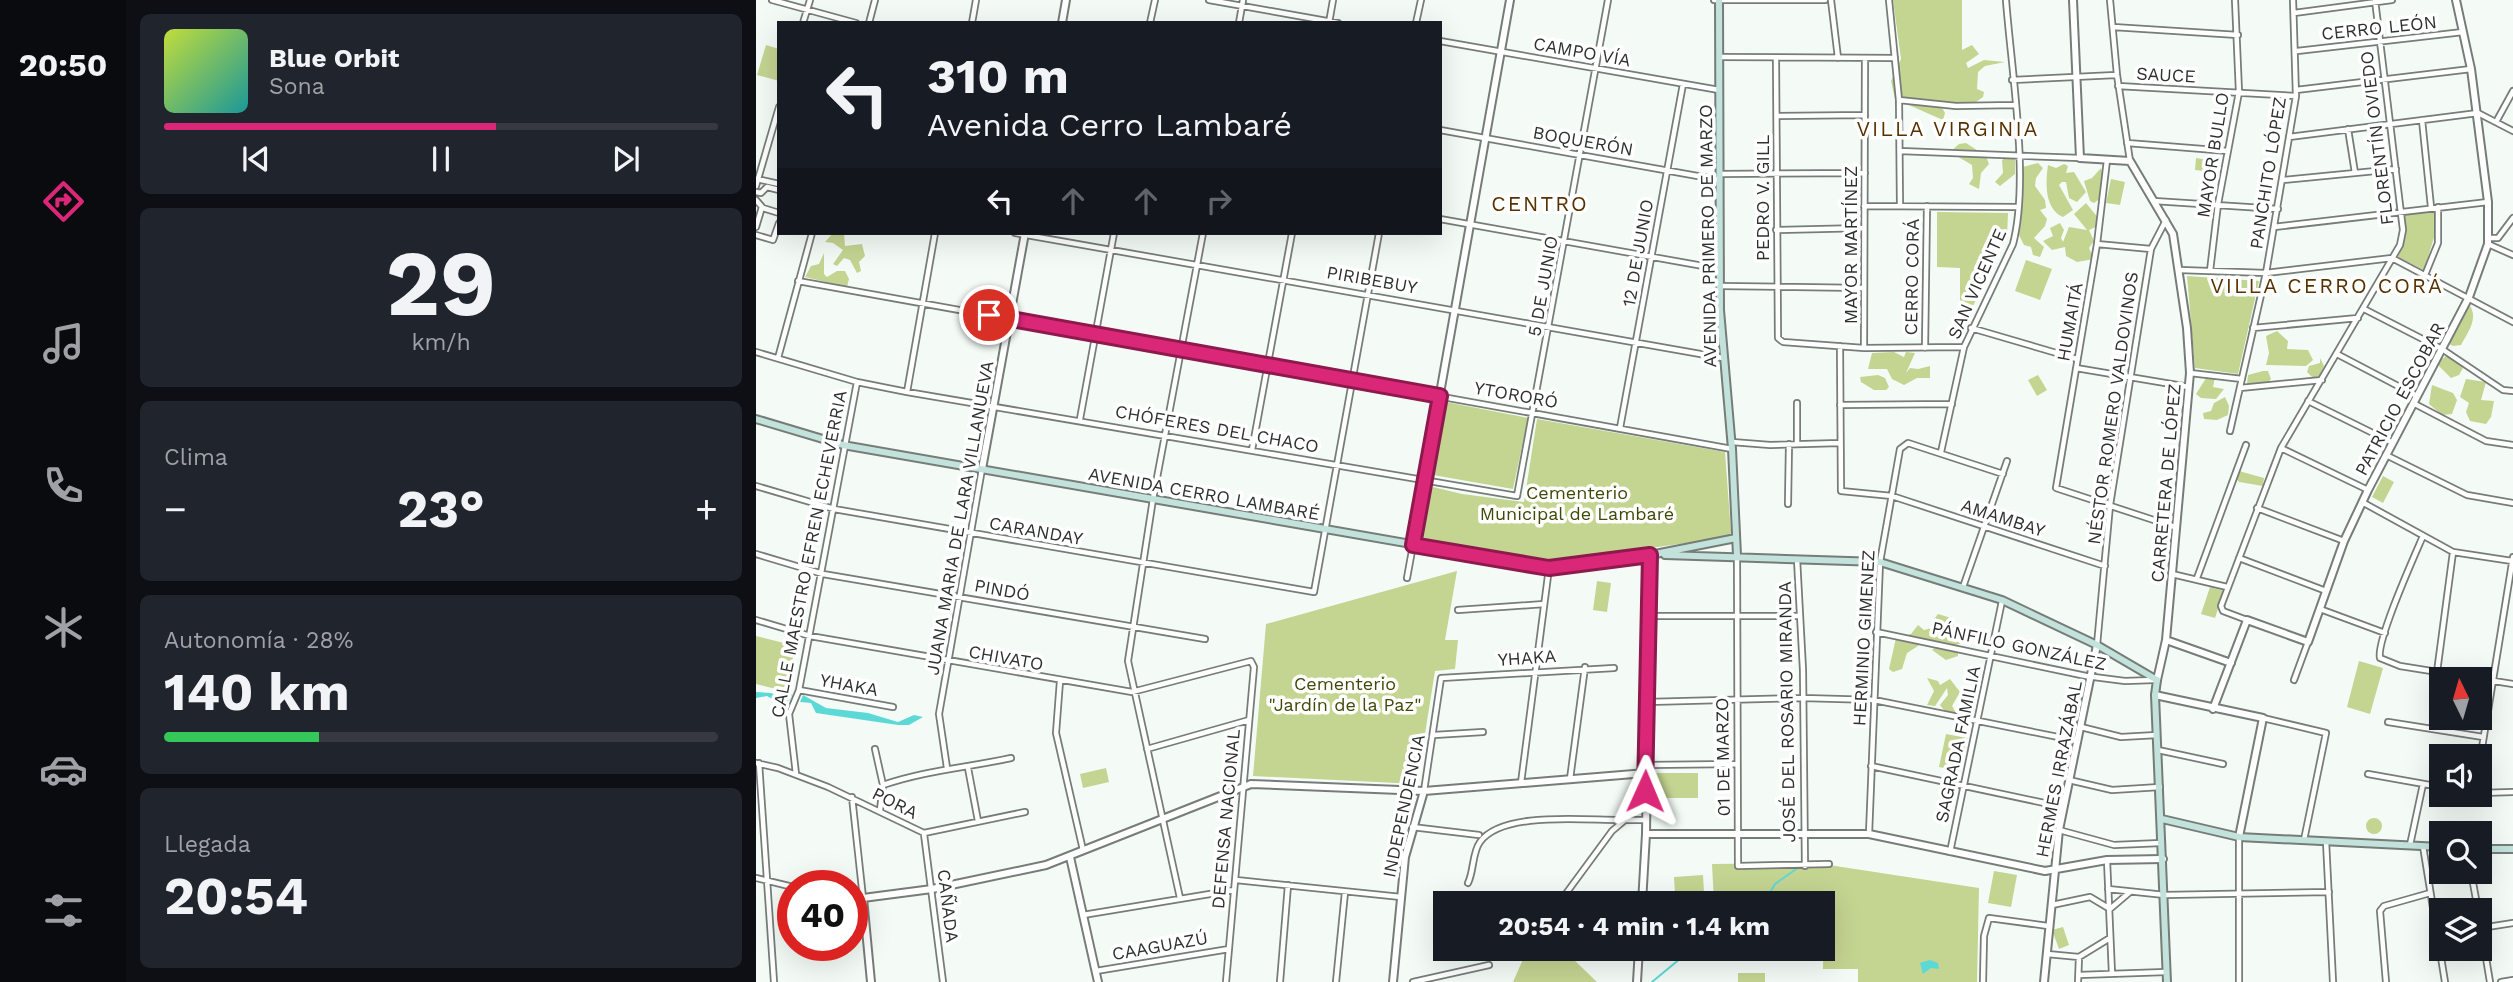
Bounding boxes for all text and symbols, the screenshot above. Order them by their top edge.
street label: CERRO LEÓN [2320,11,2438,44]
street label: CAMPO VÍA [1532,33,1632,70]
text: Blue Orbit [269,43,399,73]
text: 20:50 [19,46,107,84]
text: 310 m [927,47,1069,105]
icon: left [812,49,903,140]
street label: FLORENTÍN OVIEDO [2355,50,2398,226]
street label: SAUCE [2136,62,2196,87]
text: Sona [269,73,325,100]
street label: MAYOR BULLO [2192,91,2233,219]
street label: PANCHITO LÓPEZ [2245,95,2290,251]
street label: AVENIDA PRIMERO DE MARZO [1695,104,1720,368]
text: Avenida Cerro Lambaré [927,106,1292,144]
district label: VILLA VIRGINIA [1857,116,2039,141]
street label: BOQUERÓN [1531,121,1635,160]
street label: PEDRO V. GILL [1752,134,1773,261]
icon: previous [237,140,275,178]
icon: pause [422,140,460,178]
icon: next [607,140,645,178]
street label: MAYOR MARTÍNEZ [1840,166,1861,324]
icon: directions [39,177,88,226]
icon: left [981,182,1019,220]
icon: ahead [1054,182,1092,220]
icon: ahead [1127,182,1165,220]
icon: right [1200,182,1238,220]
district label: CENTRO [1491,191,1589,216]
street label: 12 DE JUNIO [1618,198,1657,308]
street label: CERRO CORÁ [1900,218,1923,336]
street label: SAN VICENTE [1943,225,2010,342]
text: 29 [386,230,496,337]
street label: 5 DE JUNIO [1523,234,1562,338]
street label: PIRIBEBUY [1325,261,1420,298]
street label: NÉSTOR ROMERO VALDOVINOS [2083,270,2142,546]
district label: VILLA CERRO CORÁ [2210,273,2444,298]
street label: HUMAITÁ [2052,281,2087,363]
pin [959,285,1019,345]
icon: arrive [970,296,1008,334]
icon: music [39,319,88,368]
street label: PATRICIO ESCOBAR [2350,319,2449,479]
text: km/h [411,329,471,356]
street label: JUANA MARIA DE LARA VILLANUEVA [921,359,998,677]
street label: YTORORÓ [1472,377,1560,412]
street label: CARRETERA DE LÓPEZ [2146,383,2185,583]
street label: CALLE MAESTRO EFREN ECHEVERRIA [766,388,851,719]
street label: CHÓFERES DEL CHACO [1114,400,1321,457]
text: Clima [164,444,228,471]
icon: phone [39,461,88,510]
street label: AVENIDA CERRO LAMBARÉ [1087,463,1321,524]
text: 23° [397,479,485,540]
park label: Cementerio Municipal de Lambaré [1480,482,1674,524]
text: − [164,487,187,531]
text: + [695,487,718,531]
street label: AMAMBAY [1958,494,2048,541]
street label: CARANDAY [988,512,1085,549]
street label: HERMINIO GIMENEZ [1848,549,1879,727]
street label: PINDÓ [973,574,1031,605]
street label: JOSÉ DEL ROSARIO MIRANDA [1774,581,1799,843]
icon: climate [39,603,88,652]
street label: PÁNFILO GONZÁLEZ [1930,617,2108,674]
text: Autonomía · 28% [164,627,353,654]
street label: CHIVATO [967,641,1045,674]
street label: YHAKA [1497,645,1557,670]
text: 140 km [164,662,350,723]
street label: SAGRADA FAMILIA [1931,663,1984,824]
north arrow [2429,667,2492,730]
map controls [2429,667,2492,961]
street label: YHAKA [818,669,880,700]
park label: Cementerio "Jardín de la Paz" [1269,673,1421,715]
street label: HERMES IRRAZÁBAL [2031,678,2086,859]
street label: 01 DE MARZO [1711,697,1734,817]
street label: DEFENSA NACIONAL [1207,728,1244,910]
street label: INDEPENDENCIA [1378,732,1429,879]
button: sound [2429,744,2492,807]
icon: car [39,745,88,794]
position arrow [1608,754,1682,828]
street label: PORA [869,782,922,823]
button: search [2429,821,2492,884]
text: Llegada [164,831,251,858]
text: 20:54 [164,866,308,927]
street label: CAÑADA [934,868,963,944]
speed limit sign: 40 [777,870,868,961]
icon: filters [39,886,88,935]
button: layers [2429,898,2492,961]
text: 20:54 · 4 min · 1.4 km [1498,911,1770,941]
street label: CAAGUAZÚ [1110,927,1210,964]

